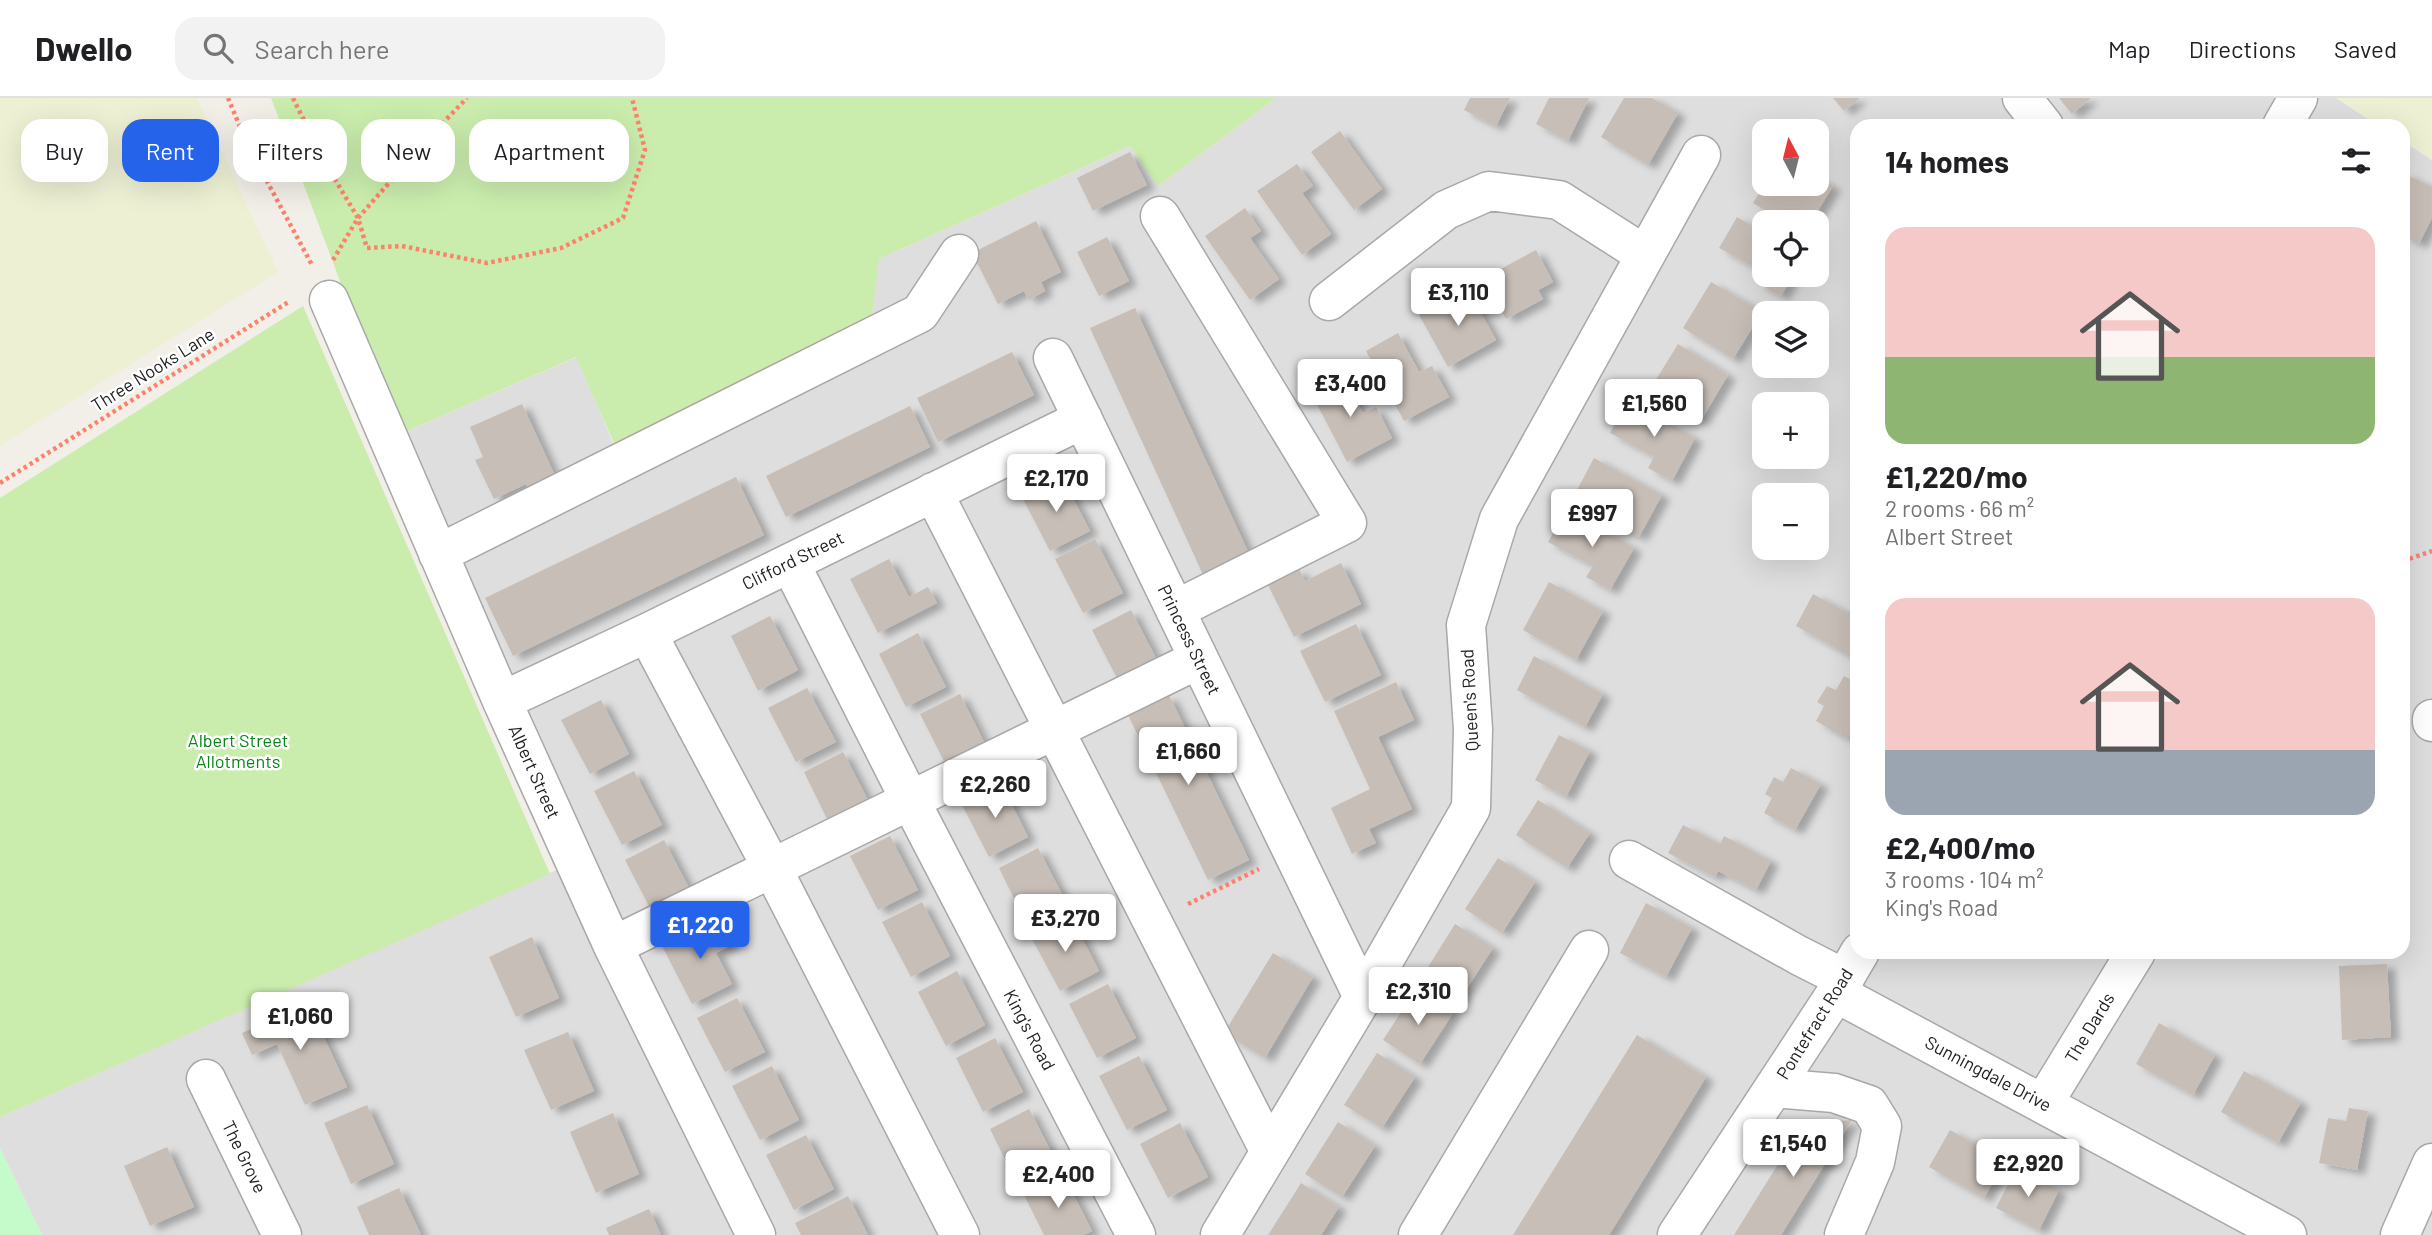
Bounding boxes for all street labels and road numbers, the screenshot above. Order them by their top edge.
street label: Three Nooks Lane [87,323,218,416]
street label: Clifford Street [738,526,847,594]
street label: Princess Street [1154,581,1226,698]
street label: Queen's Road [1455,648,1483,752]
street label: Albert Street [504,721,565,822]
street label: Pontefract Road [1771,964,1857,1083]
street label: King's Road [999,985,1060,1074]
street label: The Dards [2060,988,2119,1067]
street label: Sunningdale Drive [1922,1031,2055,1116]
street label: The Grove [218,1117,272,1196]

